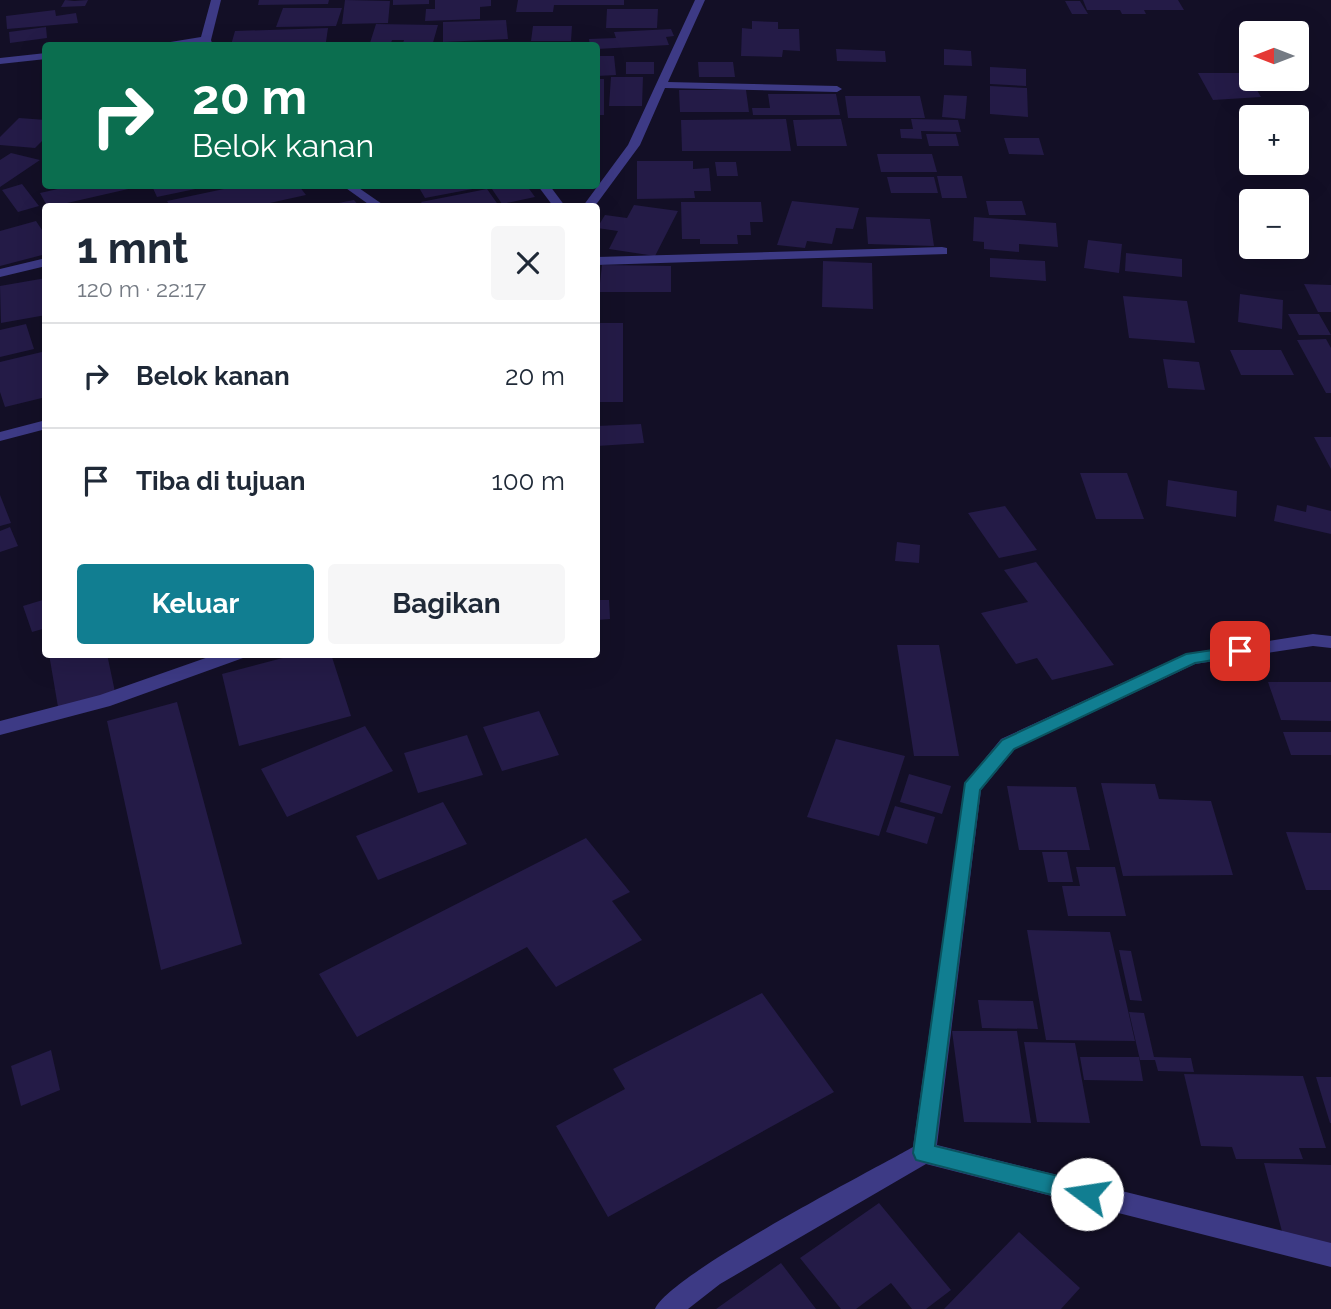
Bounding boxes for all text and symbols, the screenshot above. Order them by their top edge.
north arrow [1239,21,1309,91]
map controls [1239,21,1309,259]
text: 20 m [192,68,307,125]
icon: right [77,70,168,161]
button: + [1239,105,1309,175]
text: Belok kanan [192,127,374,164]
button: − [1239,189,1309,259]
text: 1 mnt [77,224,188,273]
button: close [491,226,565,300]
text: 120 m · 22:17 [77,275,206,302]
icon: right [77,357,115,395]
text: Belok kanan [136,361,290,391]
text: 20 m [505,361,565,391]
icon: arrive [77,462,115,500]
text: Tiba di tujuan [136,466,306,496]
text: 100 m [492,466,565,496]
button: Keluar [77,564,314,644]
button: Bagikan [328,564,565,644]
pin [1210,621,1270,681]
icon: arrive [1221,632,1259,670]
position arrow [1050,1157,1124,1231]

